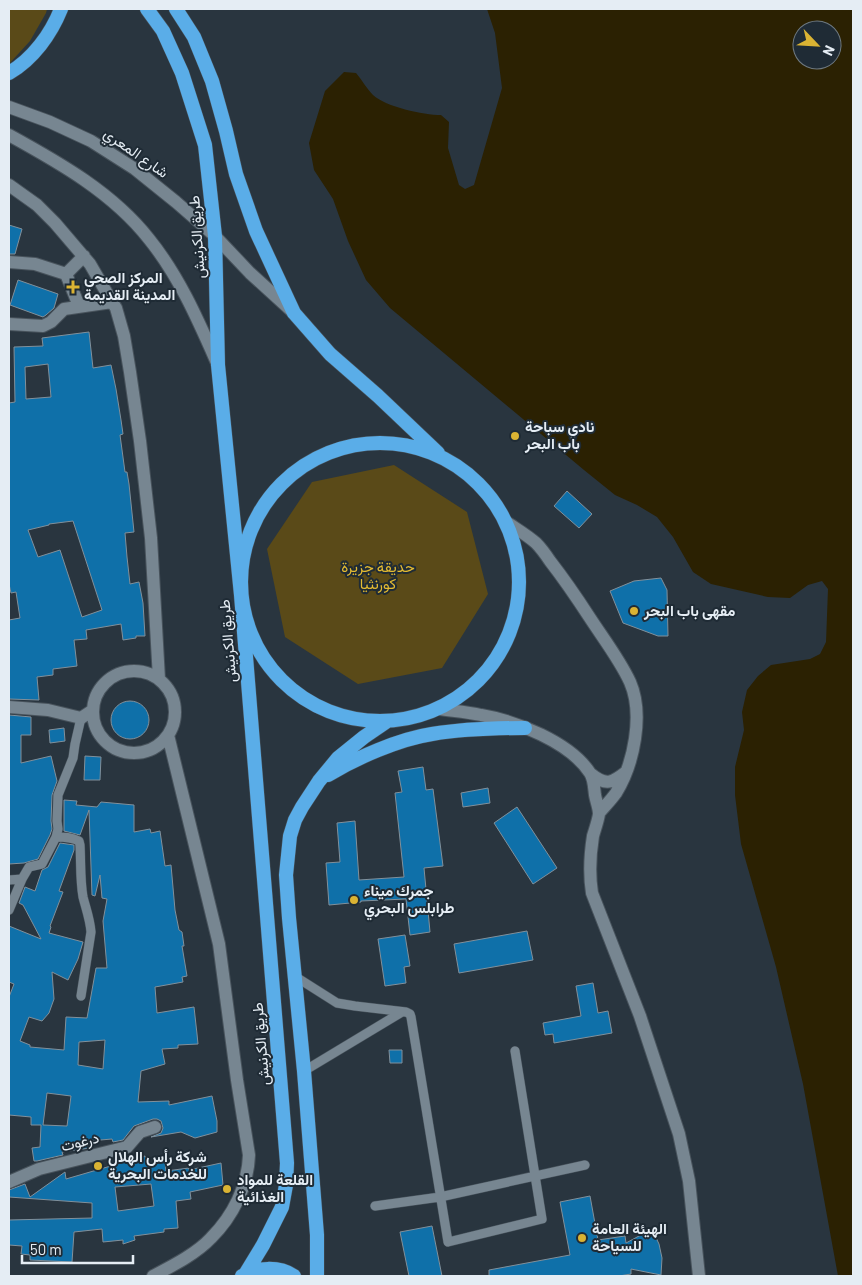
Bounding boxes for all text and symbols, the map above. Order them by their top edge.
north arrow [792,20,842,70]
text: N [820,43,839,59]
street label: شارع المعري [98,123,172,185]
street label: طريق الكرنيش [184,195,210,279]
place label: المركز الصحي المدينة القديمة [84,268,175,304]
marker: المركز الصحي المدينة القديمة [66,280,80,294]
place label: نادي سباحة باب البحر [524,417,594,453]
marker: نادي سباحة باب البحر [509,430,521,442]
park label: حديقة جزيرة كورنثيا [341,557,415,593]
street label: طريق الكرنيش [214,598,242,683]
place label: مقهى باب البحر [643,601,735,620]
marker: مقهى باب البحر [628,605,640,617]
place label: جمرك ميناء طرابلس البحري [364,881,454,921]
marker: جمرك ميناء طرابلس البحري [348,894,360,906]
street label: طريق الكرنيش [247,1001,275,1086]
street label: درغوت [59,1128,101,1155]
place label: شركة رأس الهلال للخدمات البحرية [108,1147,207,1183]
marker: شركة رأس الهلال للخدمات البحرية [92,1160,104,1172]
place label: القلعة للمواد الغذائية [237,1170,313,1206]
marker: القلعة للمواد الغذائية [221,1183,233,1195]
place label: الهيئة العامة للسياحة [592,1219,667,1255]
scale bar [22,1232,134,1264]
marker: الهيئة العامة للسياحة [576,1232,588,1244]
text: 50 m [30,1240,62,1258]

